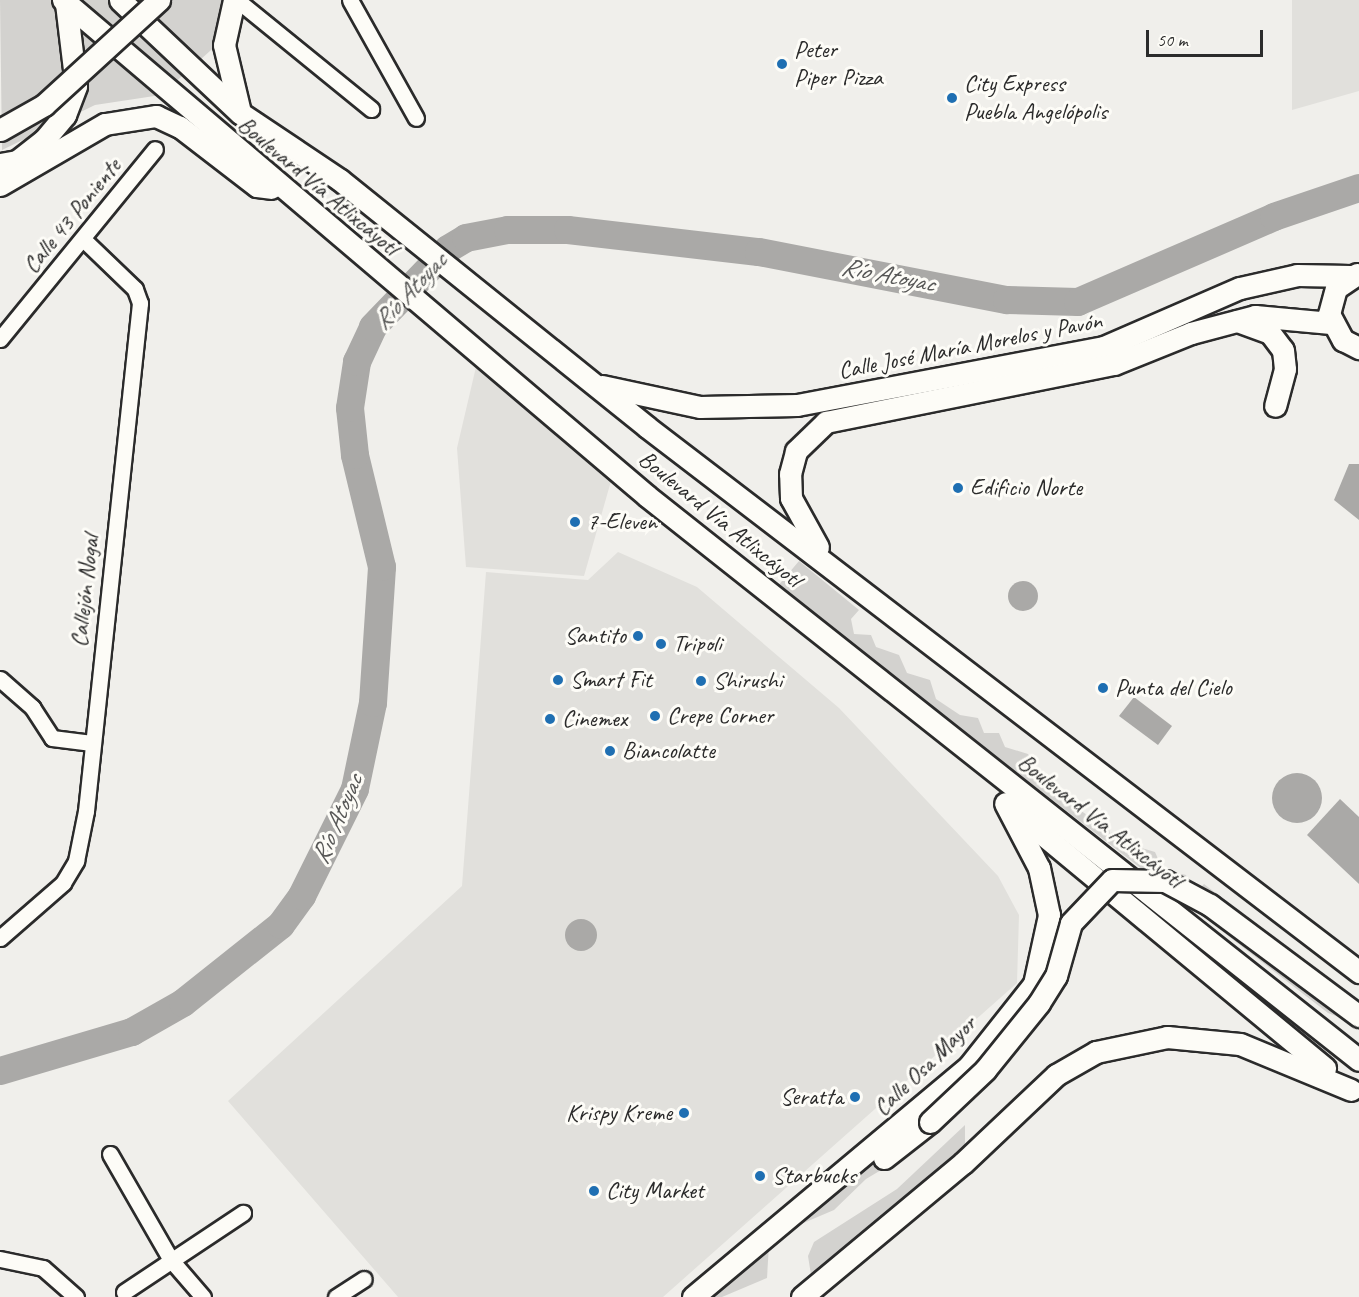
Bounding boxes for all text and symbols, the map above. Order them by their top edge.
scale bar [1149,18,1266,56]
text: 50 m [1157,29,1188,51]
place label: Peter Piper Pizza [794,36,882,92]
marker: Peter Piper Pizza [775,57,789,71]
place label: City Express Puebla Angelópolis [964,70,1107,126]
marker: City Express Puebla Angelópolis [945,91,959,105]
street label: Boulevard Vía Atlixcáyotl [232,110,404,262]
street label: Calle 43 Poniente [17,153,127,279]
water label: Río Atoyac [366,246,454,336]
water label: Río Atoyac [839,251,937,299]
street label: Calle José María Morelos y Pavón [836,306,1104,386]
street label: Boulevard Vía Atlixcáyotl [633,445,807,593]
place label: Edificio Norte [970,474,1082,502]
marker: Edificio Norte [951,481,965,495]
place label: 7-Eleven [587,508,657,536]
marker: 7-Eleven [568,515,582,529]
street label: Callejón Nogal [65,533,105,649]
place label: Santito [564,622,626,650]
marker: Santito [631,629,645,643]
place label: Tripoli [673,630,721,658]
marker: Tripoli [654,637,668,651]
place label: Smart Fit [570,666,652,694]
place label: Shirushi [713,667,782,695]
marker: Smart Fit [551,673,565,687]
marker: Shirushi [694,674,708,688]
place label: Punta del Cielo [1115,674,1232,702]
marker: Punta del Cielo [1096,681,1110,695]
place label: Crepe Corner [667,702,773,730]
place label: Cinemex [562,705,627,733]
marker: Crepe Corner [648,709,662,723]
marker: Cinemex [543,712,557,726]
place label: Biancolatte [622,737,715,765]
marker: Biancolatte [603,744,617,758]
street label: Boulevard Vía Atlixcáyotl [1012,748,1188,894]
water label: Río Atoyac [304,770,370,868]
street label: Calle Osa Mayor [867,1010,983,1122]
place label: Seratta [780,1083,843,1111]
marker: Seratta [848,1090,862,1104]
place label: Krispy Kreme [565,1099,672,1127]
marker: Krispy Kreme [677,1106,691,1120]
place label: Starbucks [772,1162,856,1190]
marker: Starbucks [753,1169,767,1183]
place label: City Market [606,1177,705,1205]
marker: City Market [587,1184,601,1198]

